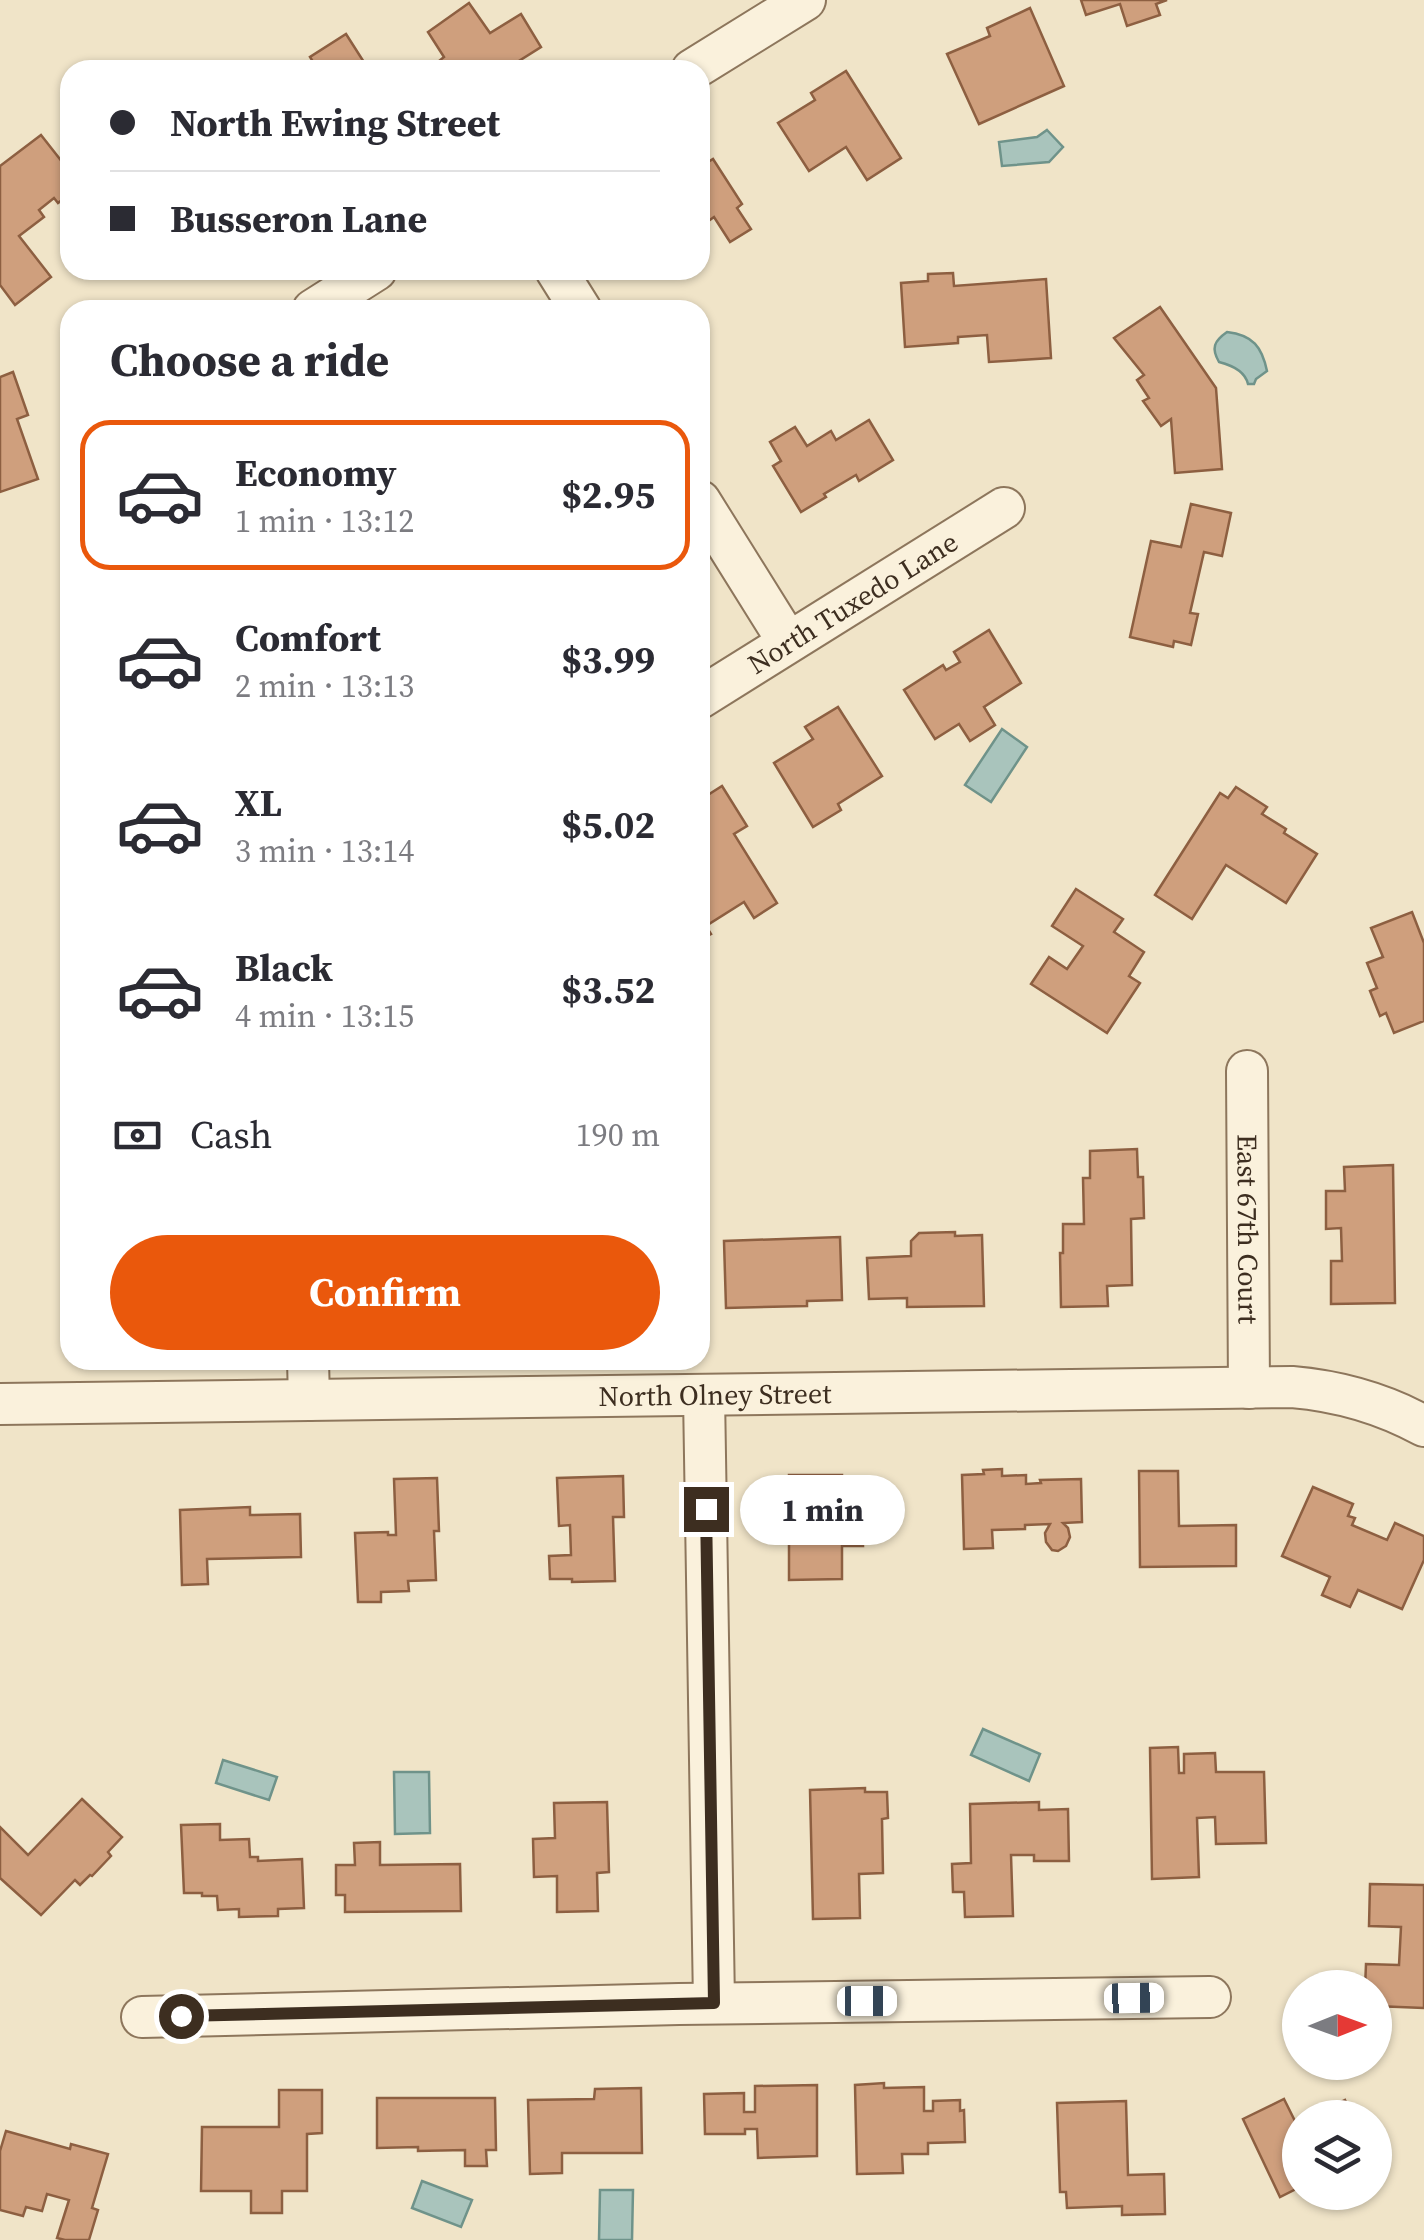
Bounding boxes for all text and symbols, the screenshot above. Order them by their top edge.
text: North Ewing Street [170,97,500,149]
text: Busseron Lane [170,193,427,245]
text: Choose a ride [110,329,389,391]
text: Economy [235,447,397,499]
icon: car [115,450,205,540]
text: $2.95 [561,469,655,521]
text: 1 min · 13:12 [235,499,414,543]
street label: North Tuxedo Lane [740,523,965,683]
text: Comfort [235,612,381,664]
icon: car [115,615,205,705]
text: $3.99 [561,634,655,686]
text: 2 min · 13:13 [235,664,414,708]
text: XL [235,777,282,829]
icon: car [115,780,205,870]
text: $5.02 [561,799,655,851]
text: 3 min · 13:14 [235,829,414,873]
text: Black [235,942,333,994]
icon: car [115,945,205,1035]
text: $3.52 [561,964,655,1016]
text: 4 min · 13:15 [235,994,414,1038]
icon: cash [110,1108,165,1163]
text: Cash [190,1109,272,1161]
text: 190 m [576,1113,660,1157]
street label: East 67th Court [1228,1134,1268,1325]
button: Confirm [110,1235,660,1350]
street label: North Olney Street [598,1374,833,1415]
callout: 1 min [741,1474,906,1544]
route end [684,1487,729,1532]
text: 1 min [781,1488,864,1532]
north arrow [1282,1970,1392,2080]
map controls [1282,1970,1392,2210]
car [1104,1982,1164,2014]
car [837,1986,897,2016]
route start [159,1994,204,2039]
button: layers [1282,2100,1392,2210]

